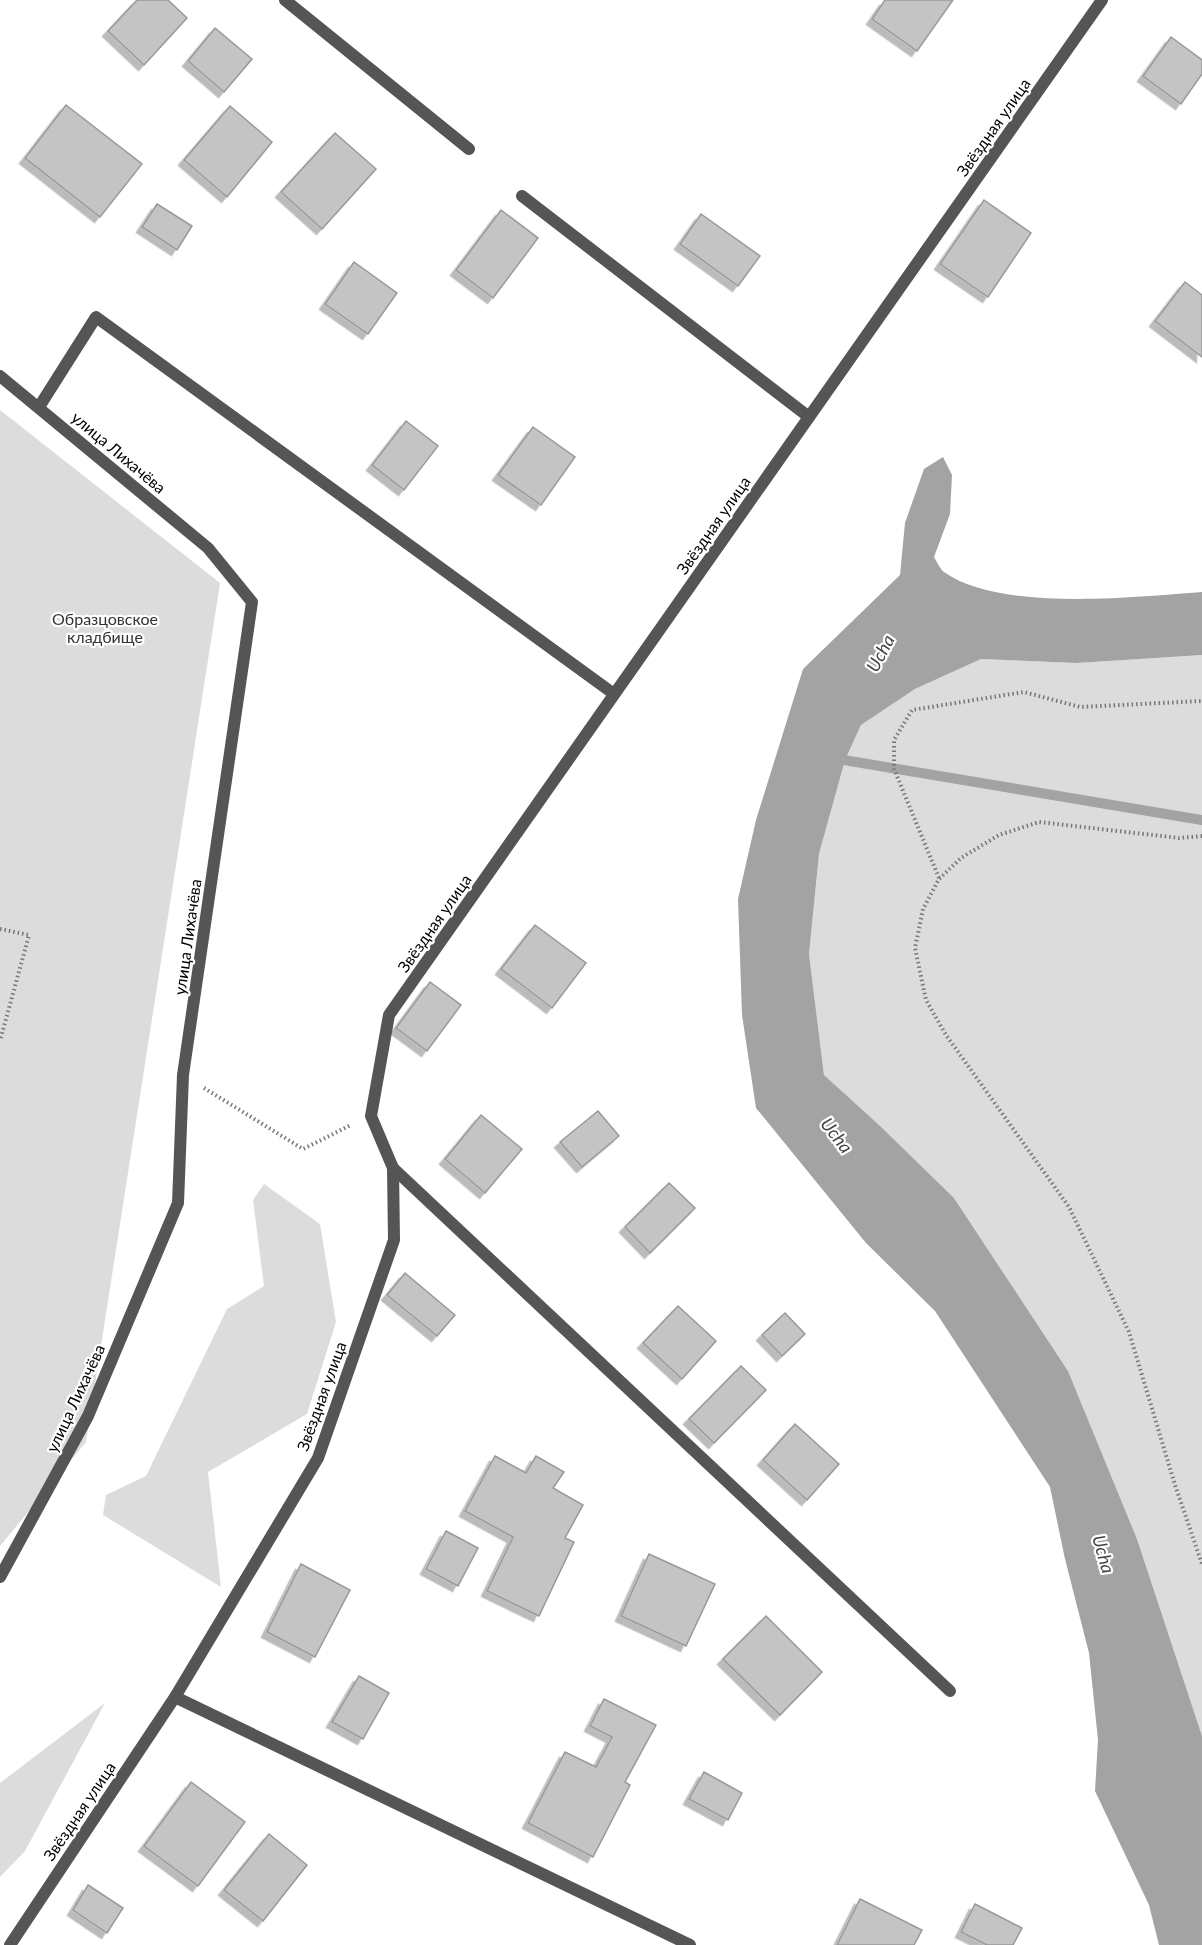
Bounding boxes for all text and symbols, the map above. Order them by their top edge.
street label: Звёздная улица [952,74,1034,180]
street label: улица Лихачёва [68,407,170,497]
street label: Звёздная улица [672,472,754,578]
park label: Образцовское кладбище [52,609,158,646]
water label: Ucha [861,631,899,675]
street label: Звёздная улица [393,870,475,976]
street label: улица Лихачёва [169,878,205,996]
water label: Ucha [816,1113,858,1157]
street label: Звёздная улица [292,1339,350,1453]
street label: улица Лихачёва [42,1341,108,1455]
water label: Ucha [1088,1532,1120,1576]
street label: Звёздная улица [39,1758,119,1864]

